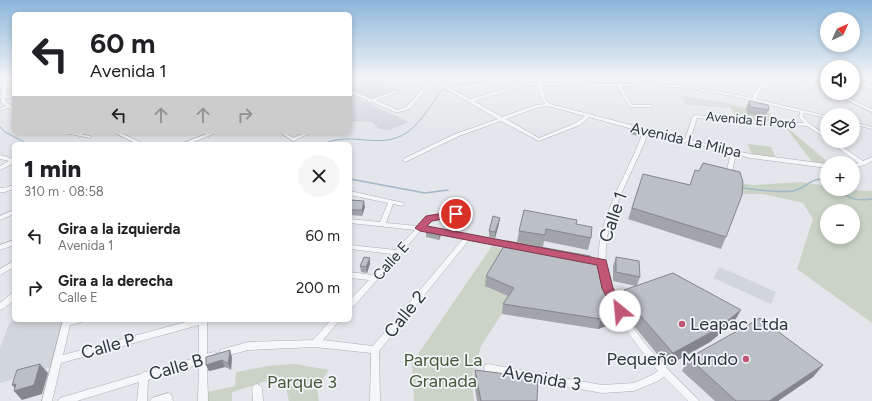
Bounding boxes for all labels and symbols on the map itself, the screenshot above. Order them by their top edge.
north arrow [820,12,860,52]
street label: Avenida El Poró [705,109,797,131]
street label: Avenida La Milpa [629,119,743,161]
street label: Calle 1 [594,189,632,245]
pin [439,197,473,231]
street label: Calle E [369,238,413,284]
street label: Calle 2 [379,286,431,342]
position arrow [599,290,641,332]
place label: Leapac Ltda [690,313,788,335]
marker: Leapac Ltda [677,319,687,329]
street label: Calle P [79,328,137,364]
place label: Pequeño Mundo [606,348,738,370]
street label: Calle B [146,349,206,385]
park label: Parque La Granada [404,349,482,392]
marker: Pequeño Mundo [741,354,751,364]
street label: Avenida 3 [501,360,583,396]
park label: Parque 3 [267,371,337,393]

